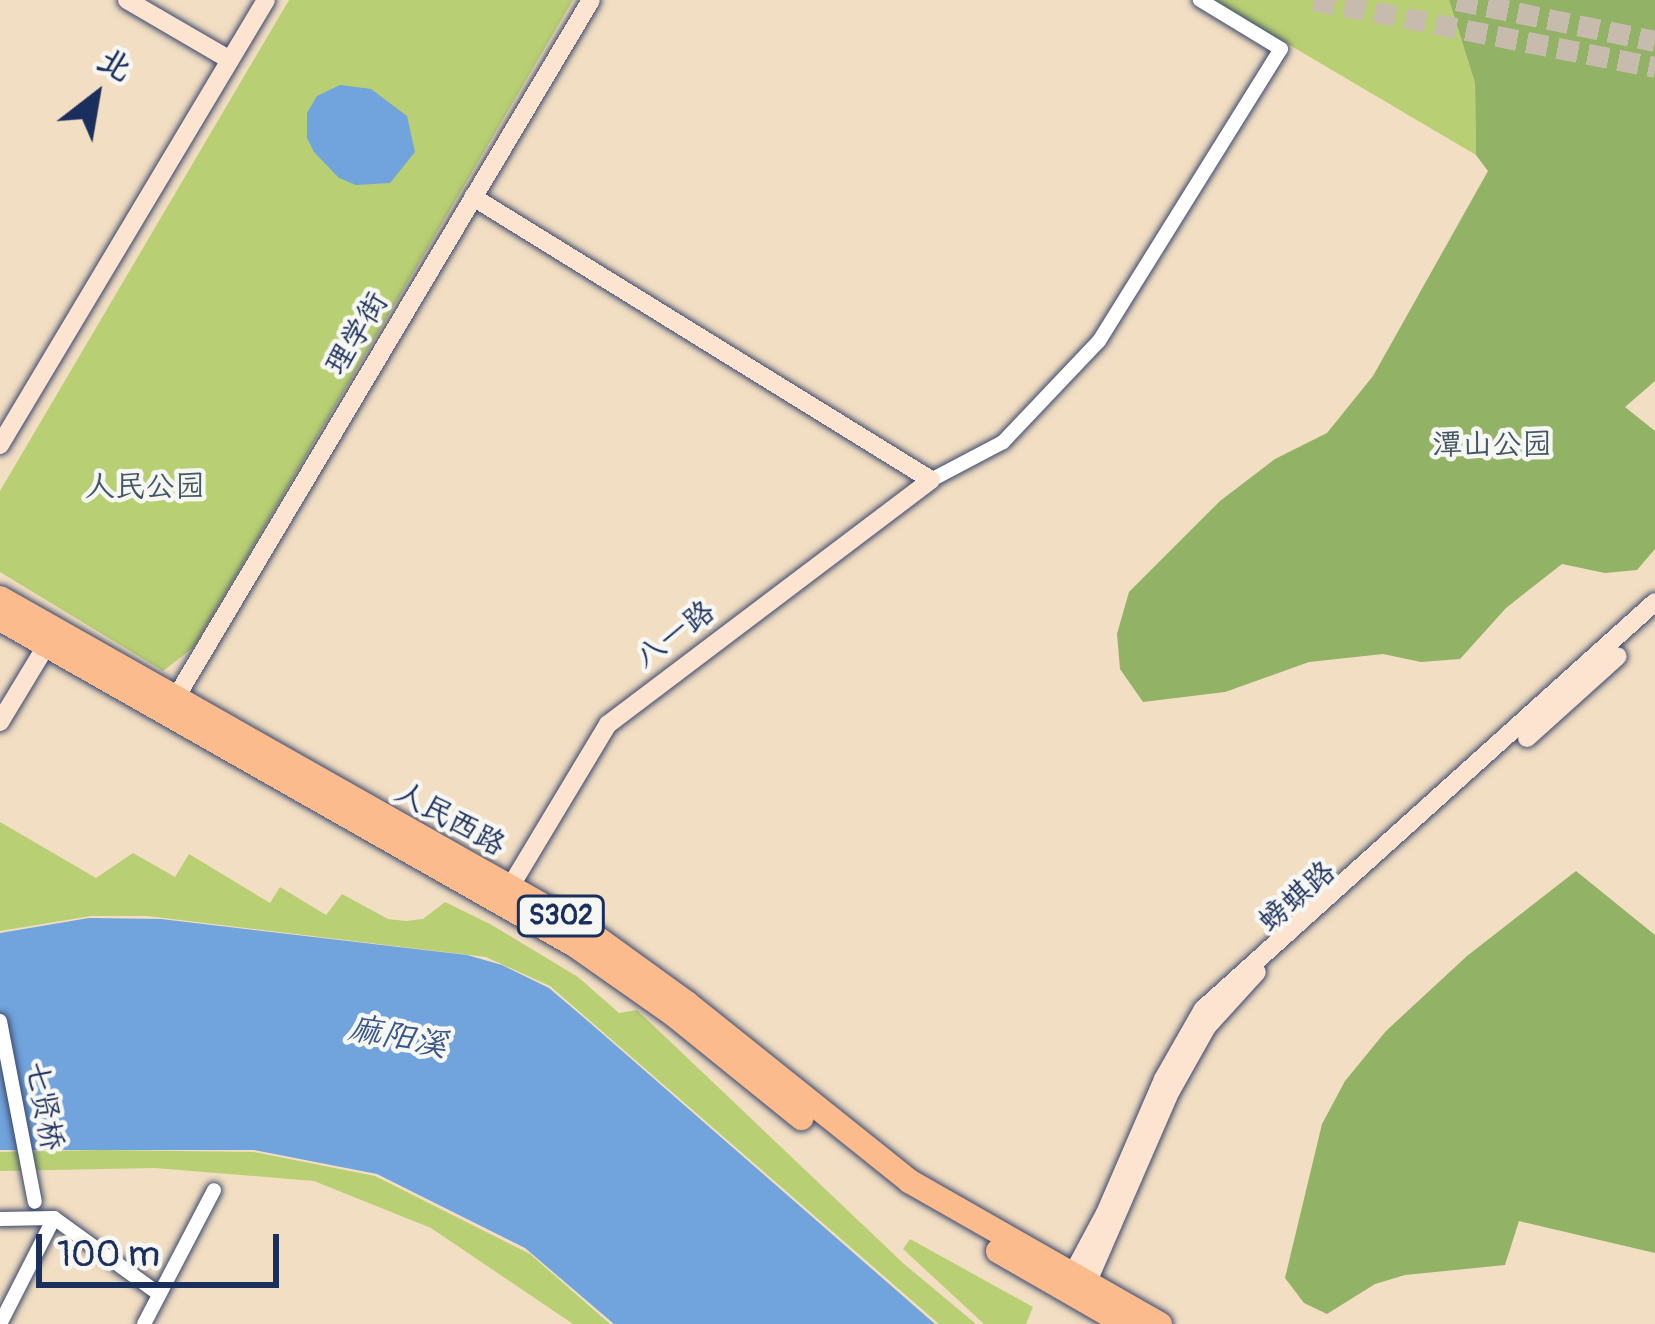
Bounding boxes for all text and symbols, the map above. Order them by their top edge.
north arrow [36,36,156,156]
text: 北 [90,39,140,91]
street label: 理学街 [318,286,396,382]
park label: 潭山公园 [1432,427,1552,463]
park label: 人民公园 [85,469,205,505]
street label: 八一路 [628,594,722,676]
street label: 人民西路 [389,774,511,864]
street label: 螃蜞路 [1251,854,1343,940]
road number: S302 [516,895,606,937]
water label: 麻阳溪 [346,1008,450,1066]
street label: 七贤桥 [18,1058,70,1154]
scale bar [42,1210,285,1284]
text: 100 m [57,1232,160,1277]

